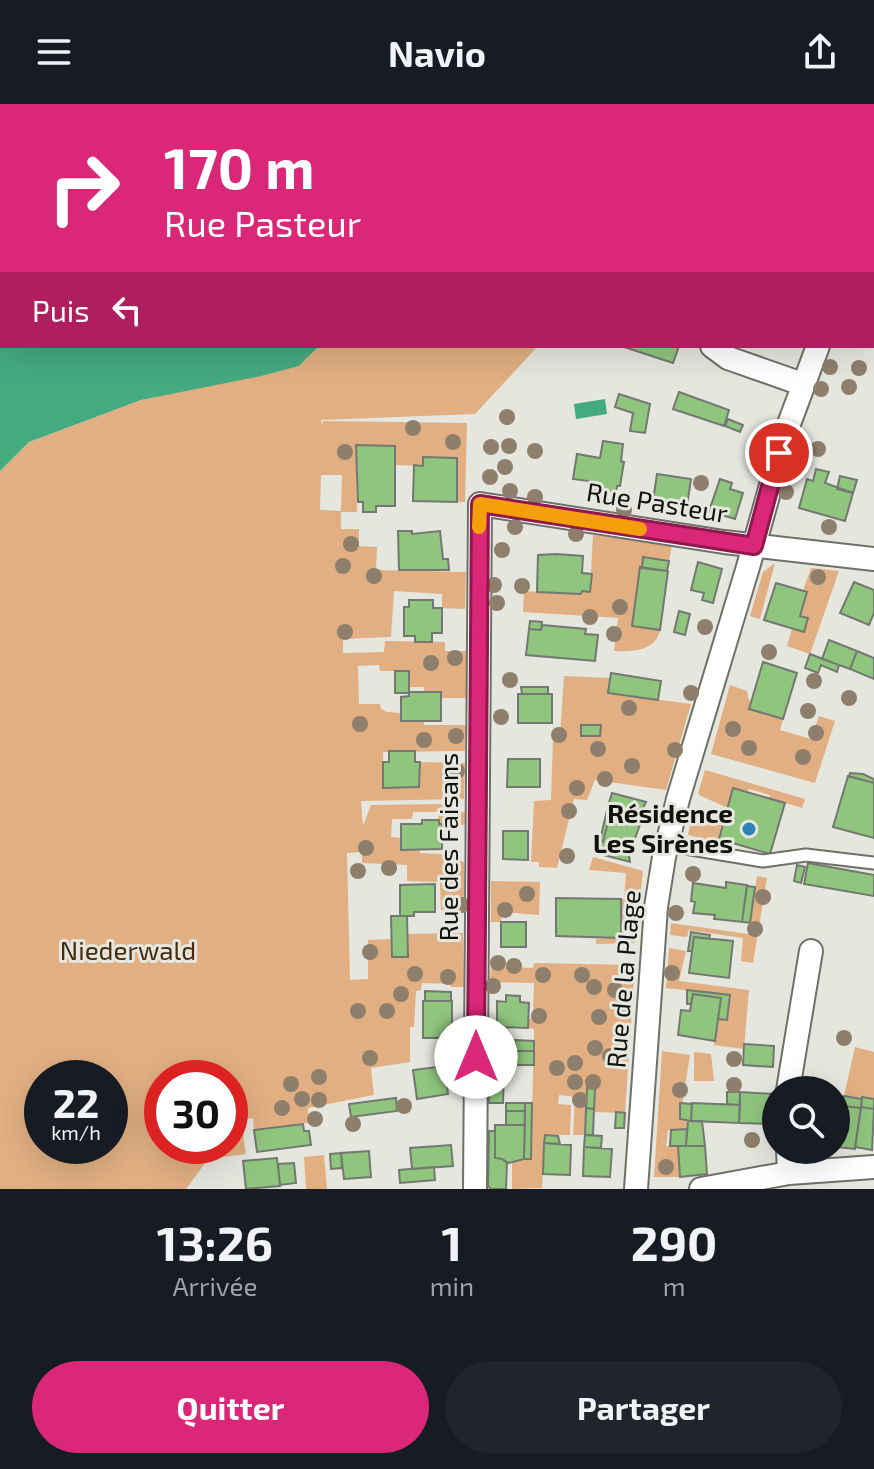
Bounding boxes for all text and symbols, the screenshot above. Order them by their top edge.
icon: menu [32,30,76,74]
icon: share [798,30,842,74]
text: Navio [388,31,486,74]
text: 170 m [164,133,315,200]
icon: right [32,136,136,240]
text: Rue Pasteur [164,201,361,244]
icon: left [105,288,149,332]
text: Puis [32,292,89,328]
pin [745,419,813,487]
icon: arrive [757,431,801,475]
street label: Rue Pasteur [584,475,730,528]
street label: Rue des Faisans [432,753,463,941]
place label: Résidence Les Sirènes [593,797,733,858]
marker: Résidence Les Sirènes [740,820,758,838]
street label: Rue de la Plage [599,888,646,1069]
park label: Niederwald [60,934,196,965]
position arrow [434,1015,518,1099]
speed limit sign: 30 [144,1060,248,1164]
map controls [762,1076,850,1164]
button: search [762,1076,850,1164]
text: 22 [53,1078,99,1126]
text: km/h [51,1120,101,1144]
text: 13:26 [157,1213,273,1271]
text: 1 [442,1213,462,1271]
text: 290 [631,1213,717,1271]
text: Arrivée [172,1270,257,1301]
text: min [430,1270,474,1301]
text: m [663,1270,685,1301]
button: Quitter [32,1361,429,1453]
button: Partager [445,1361,842,1453]

